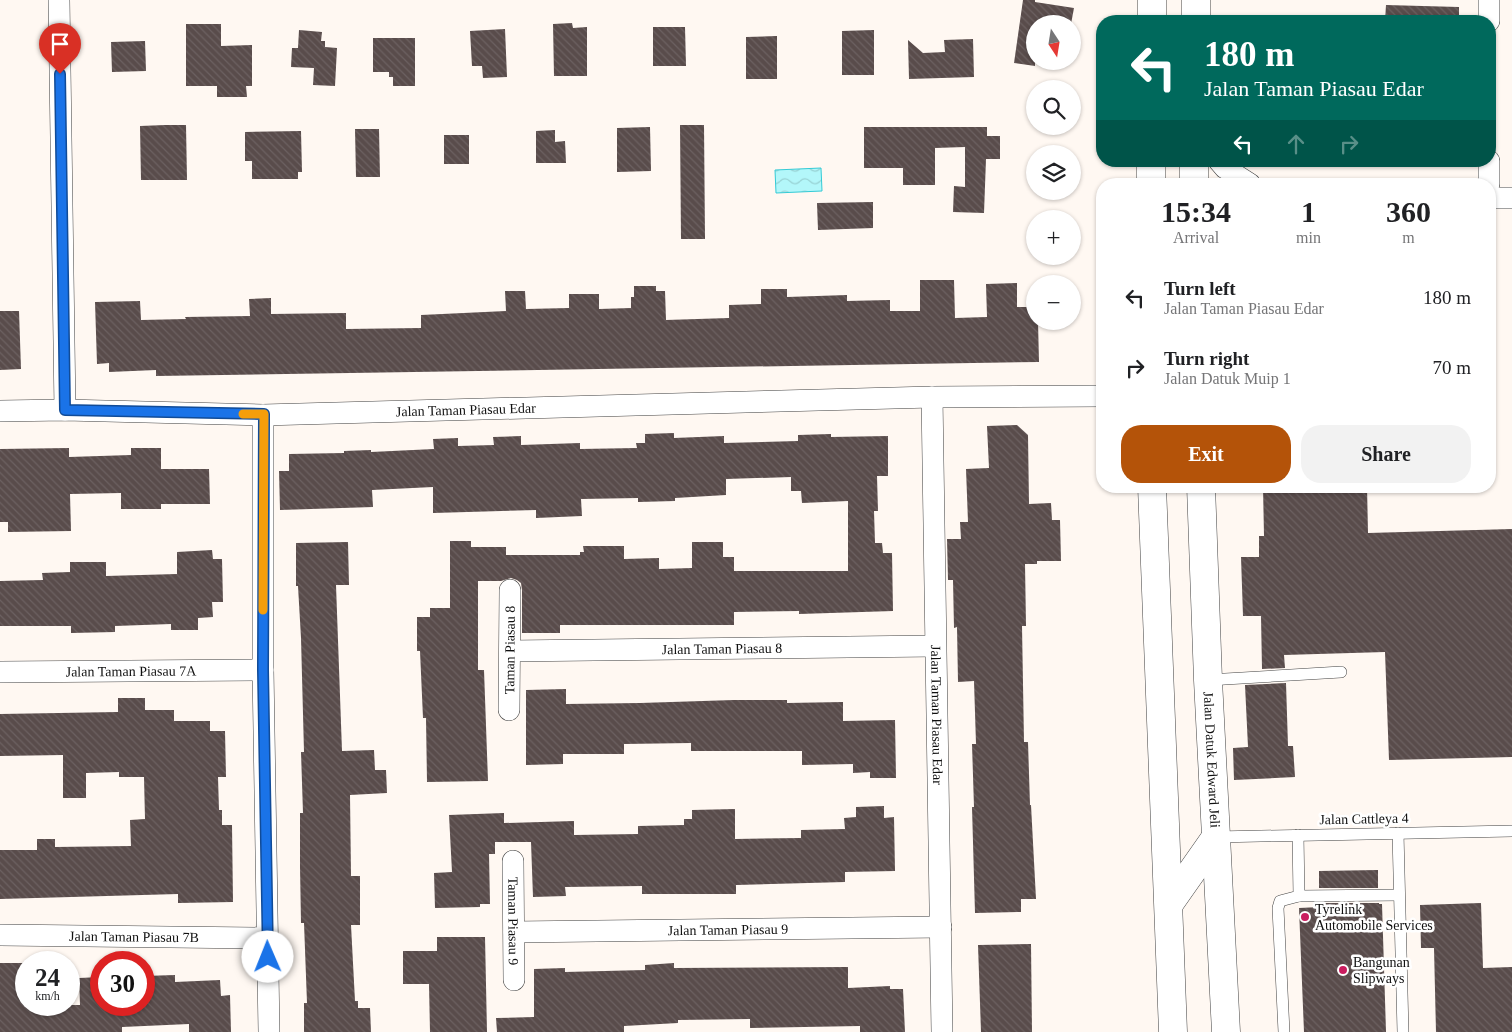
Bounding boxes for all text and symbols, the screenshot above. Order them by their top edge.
north arrow [1026,15,1081,70]
map controls [1026,15,1081,330]
pin [39,23,81,74]
icon: arrive [46,30,74,58]
icon: left [1121,35,1186,100]
text: 180 m [1204,35,1294,74]
text: Jalan Taman Piasau Edar [1204,76,1424,101]
button: search [1026,80,1081,135]
icon: left [1229,130,1257,158]
icon: ahead [1282,130,1310,158]
icon: right [1335,130,1363,158]
button: layers [1026,145,1081,200]
text: 15:34 [1161,195,1231,228]
text: 1 [1301,195,1316,228]
text: 360 [1386,195,1431,228]
button: + [1026,210,1081,265]
text: Arrival [1173,229,1219,246]
text: min [1296,229,1321,246]
text: m [1402,229,1415,246]
button: − [1026,275,1081,330]
text: Turn left [1164,278,1236,299]
icon: left [1121,284,1149,312]
text: 180 m [1423,287,1471,308]
text: Jalan Taman Piasau Edar [1164,300,1324,317]
text: Turn right [1164,348,1249,369]
icon: right [1121,354,1149,382]
text: 70 m [1432,357,1471,378]
text: Jalan Datuk Muip 1 [1164,370,1291,387]
street label: Jalan Taman Piasau Edar [396,400,536,419]
button: Exit [1121,425,1291,483]
button: Share [1301,425,1471,483]
street label: Taman Piasau 8 [502,606,517,694]
street label: Jalan Taman Piasau 8 [662,640,782,657]
street label: Jalan Taman Piasau Edar [928,645,946,785]
street label: Jalan Taman Piasau 7A [66,663,197,679]
street label: Jalan Datuk Edward Jeli [1201,691,1223,828]
street label: Jalan Cattleya 4 [1319,811,1409,827]
street label: Taman Piasau 9 [506,877,521,965]
place label: Tyrelink Automobile Services [1315,902,1433,933]
marker: Tyrelink Automobile Services [1299,911,1311,923]
street label: Jalan Taman Piasau 9 [668,921,788,938]
street label: Jalan Taman Piasau 7B [69,928,199,945]
position arrow [241,930,293,982]
speed limit sign: 30 [90,951,155,1016]
place label: Bangunan Slipways [1353,955,1410,986]
text: 24 [35,964,60,991]
marker: Bangunan Slipways [1337,964,1349,976]
text: km/h [35,989,60,1003]

